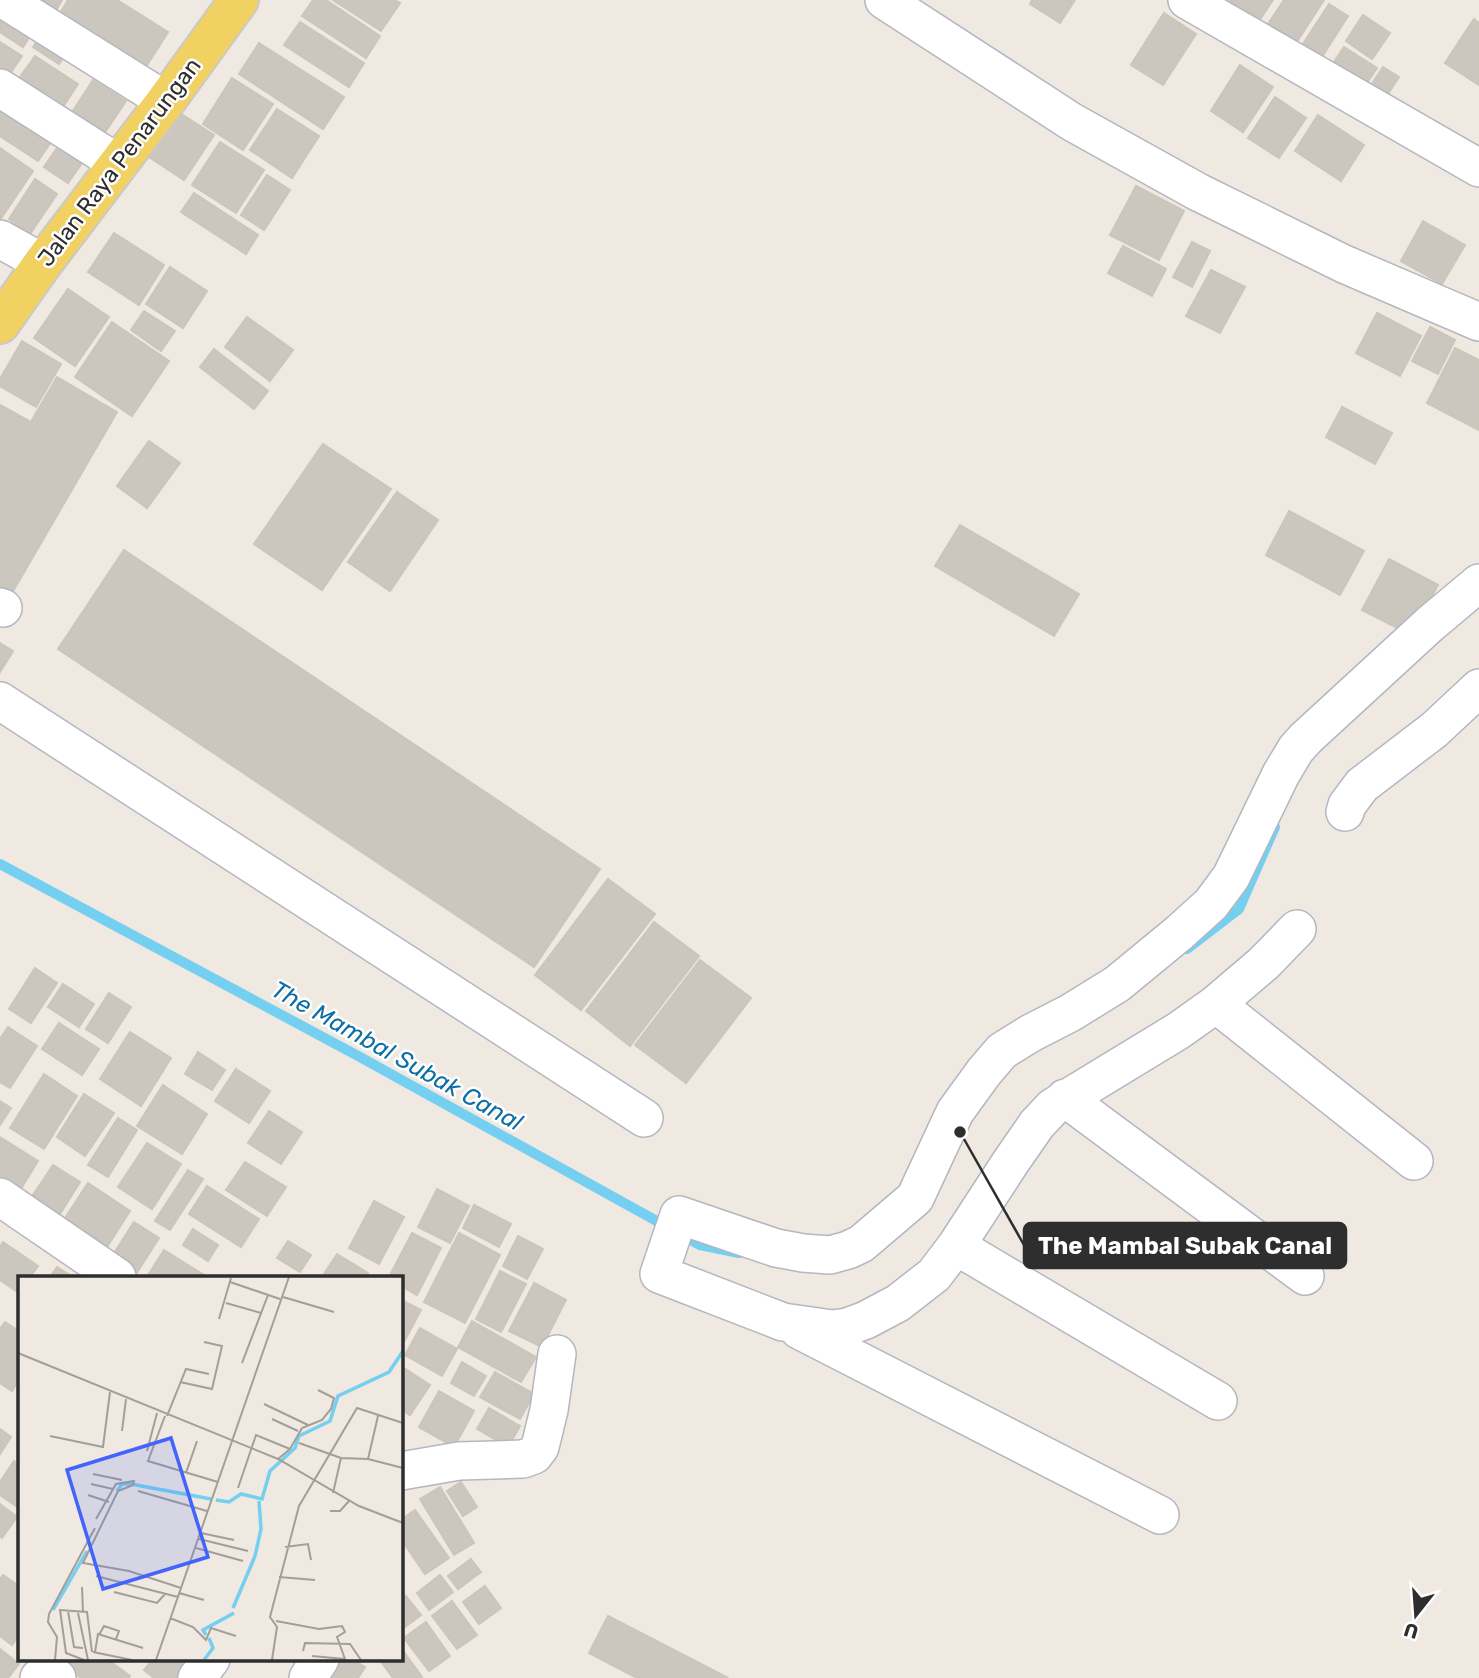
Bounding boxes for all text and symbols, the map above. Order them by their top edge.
street label: Jalan Raya Penarungan [31,52,207,272]
water label: The Mambal Subak Canal [267,975,528,1137]
callout: The Mambal Subak Canal [1024,1223,1346,1268]
text: The Mambal Subak Canal [1038,1232,1332,1260]
inset map [18,1276,402,1660]
north arrow [1381,1580,1451,1650]
text: U [1401,1618,1421,1644]

